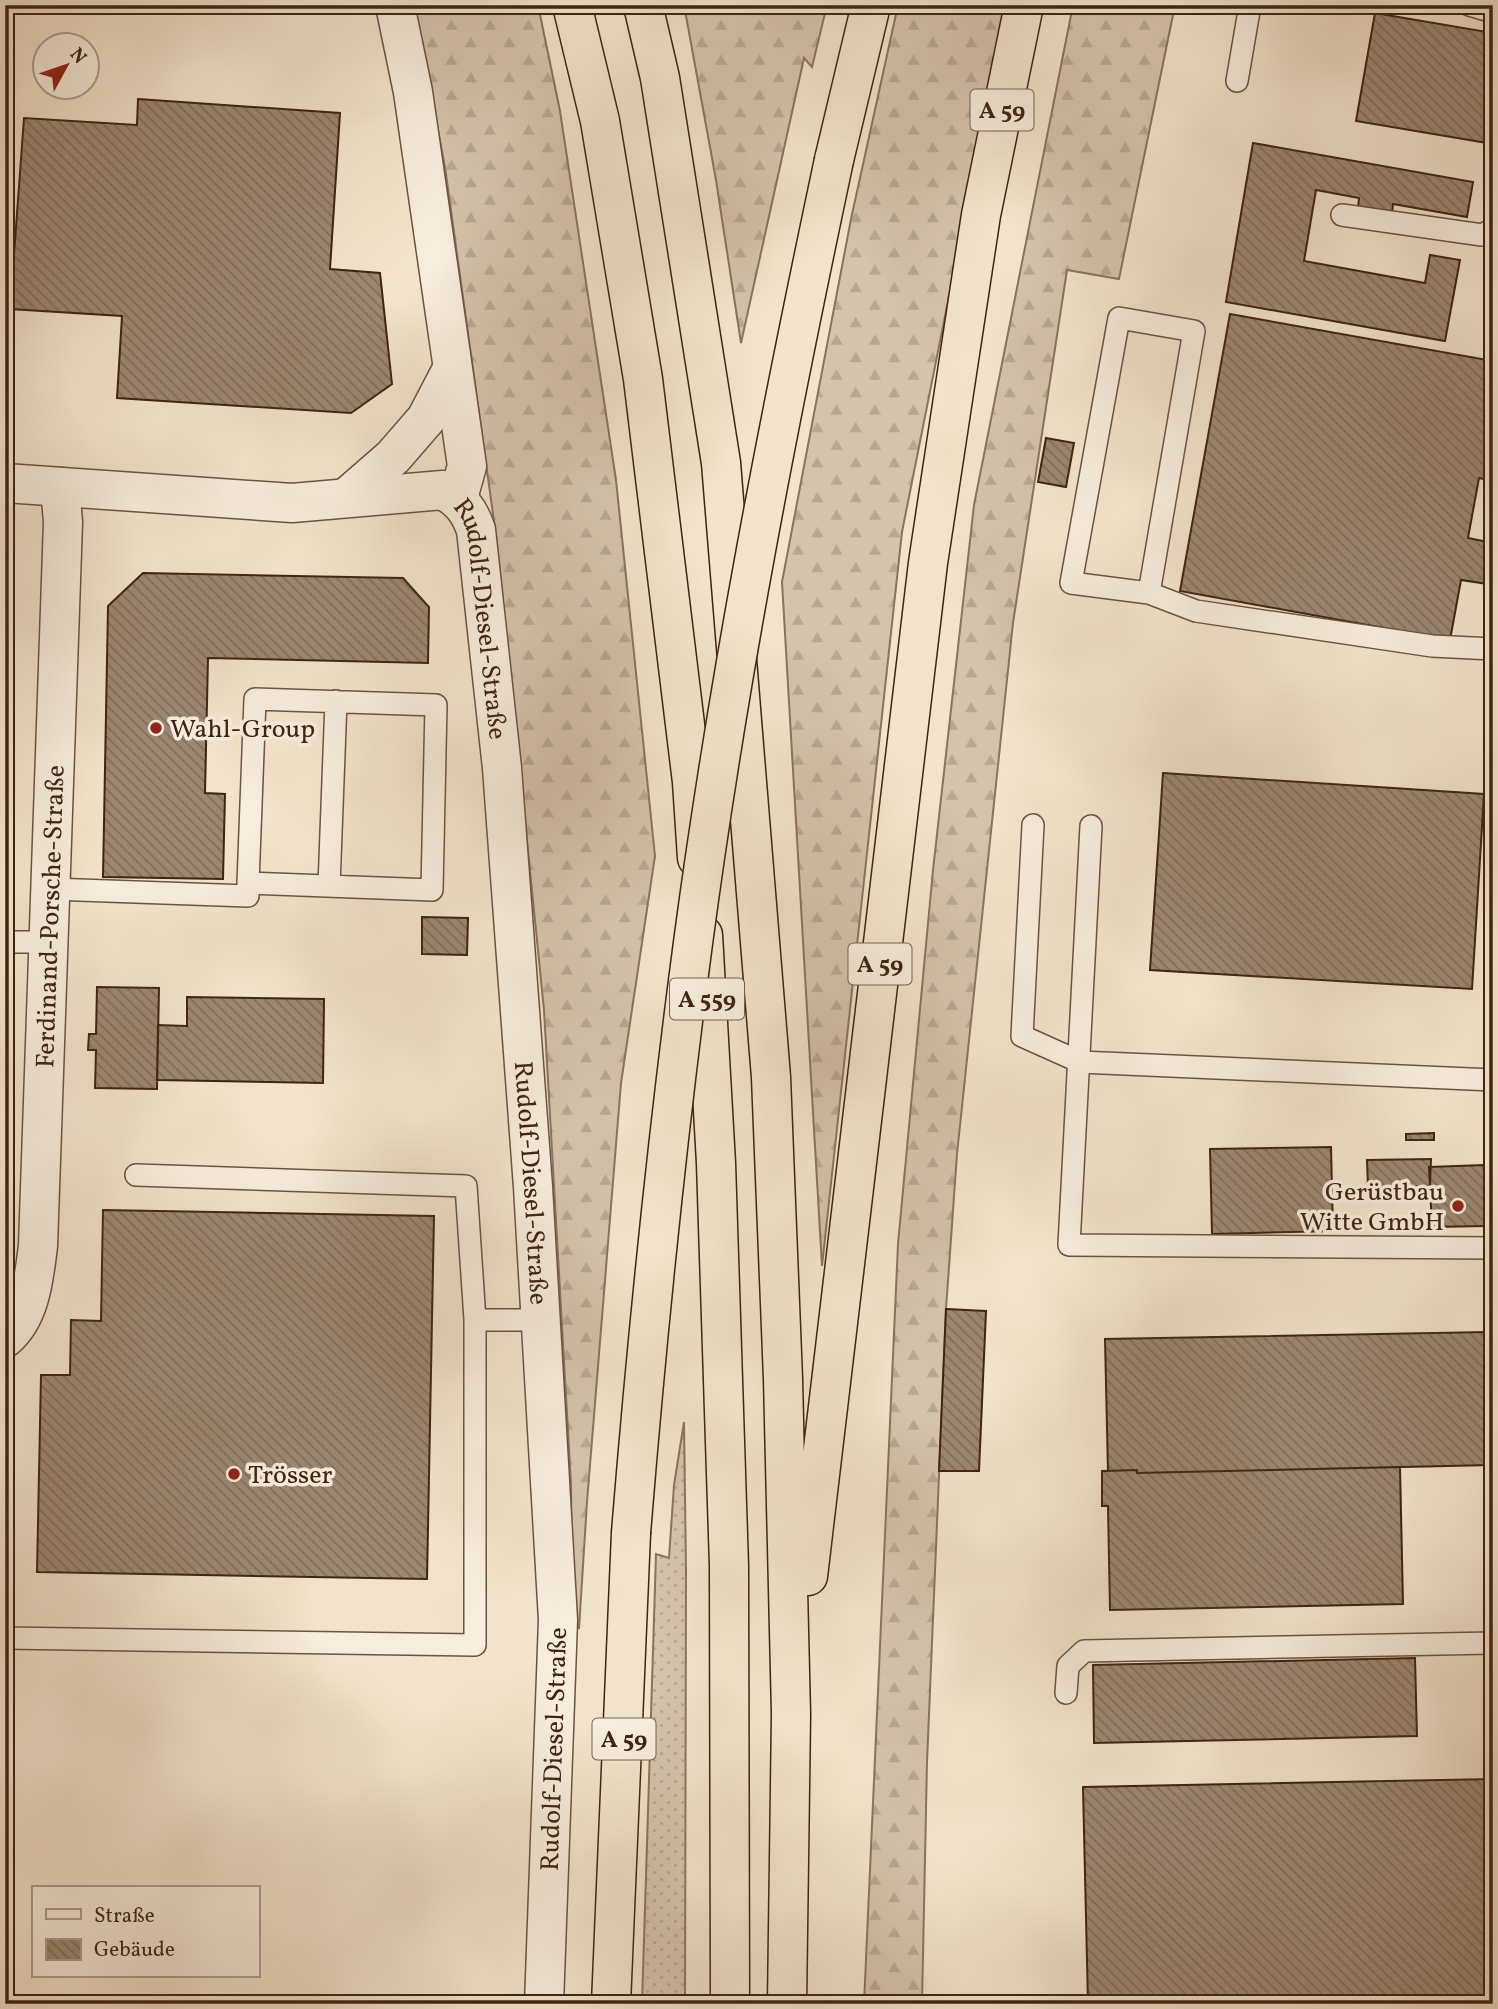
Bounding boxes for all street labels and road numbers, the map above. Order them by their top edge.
road number: A 59 [970,90,1034,130]
street label: Rudolf-Diesel-Straße [444,491,515,741]
street label: Ferdinand-Porsche-Straße [28,764,75,1069]
road number: A 59 [848,944,912,984]
road number: A 559 [670,979,744,1020]
street label: Rudolf-Diesel-Straße [504,1060,556,1306]
street label: Rudolf-Diesel-Straße [533,1627,577,1872]
road number: A 59 [592,1718,656,1759]

